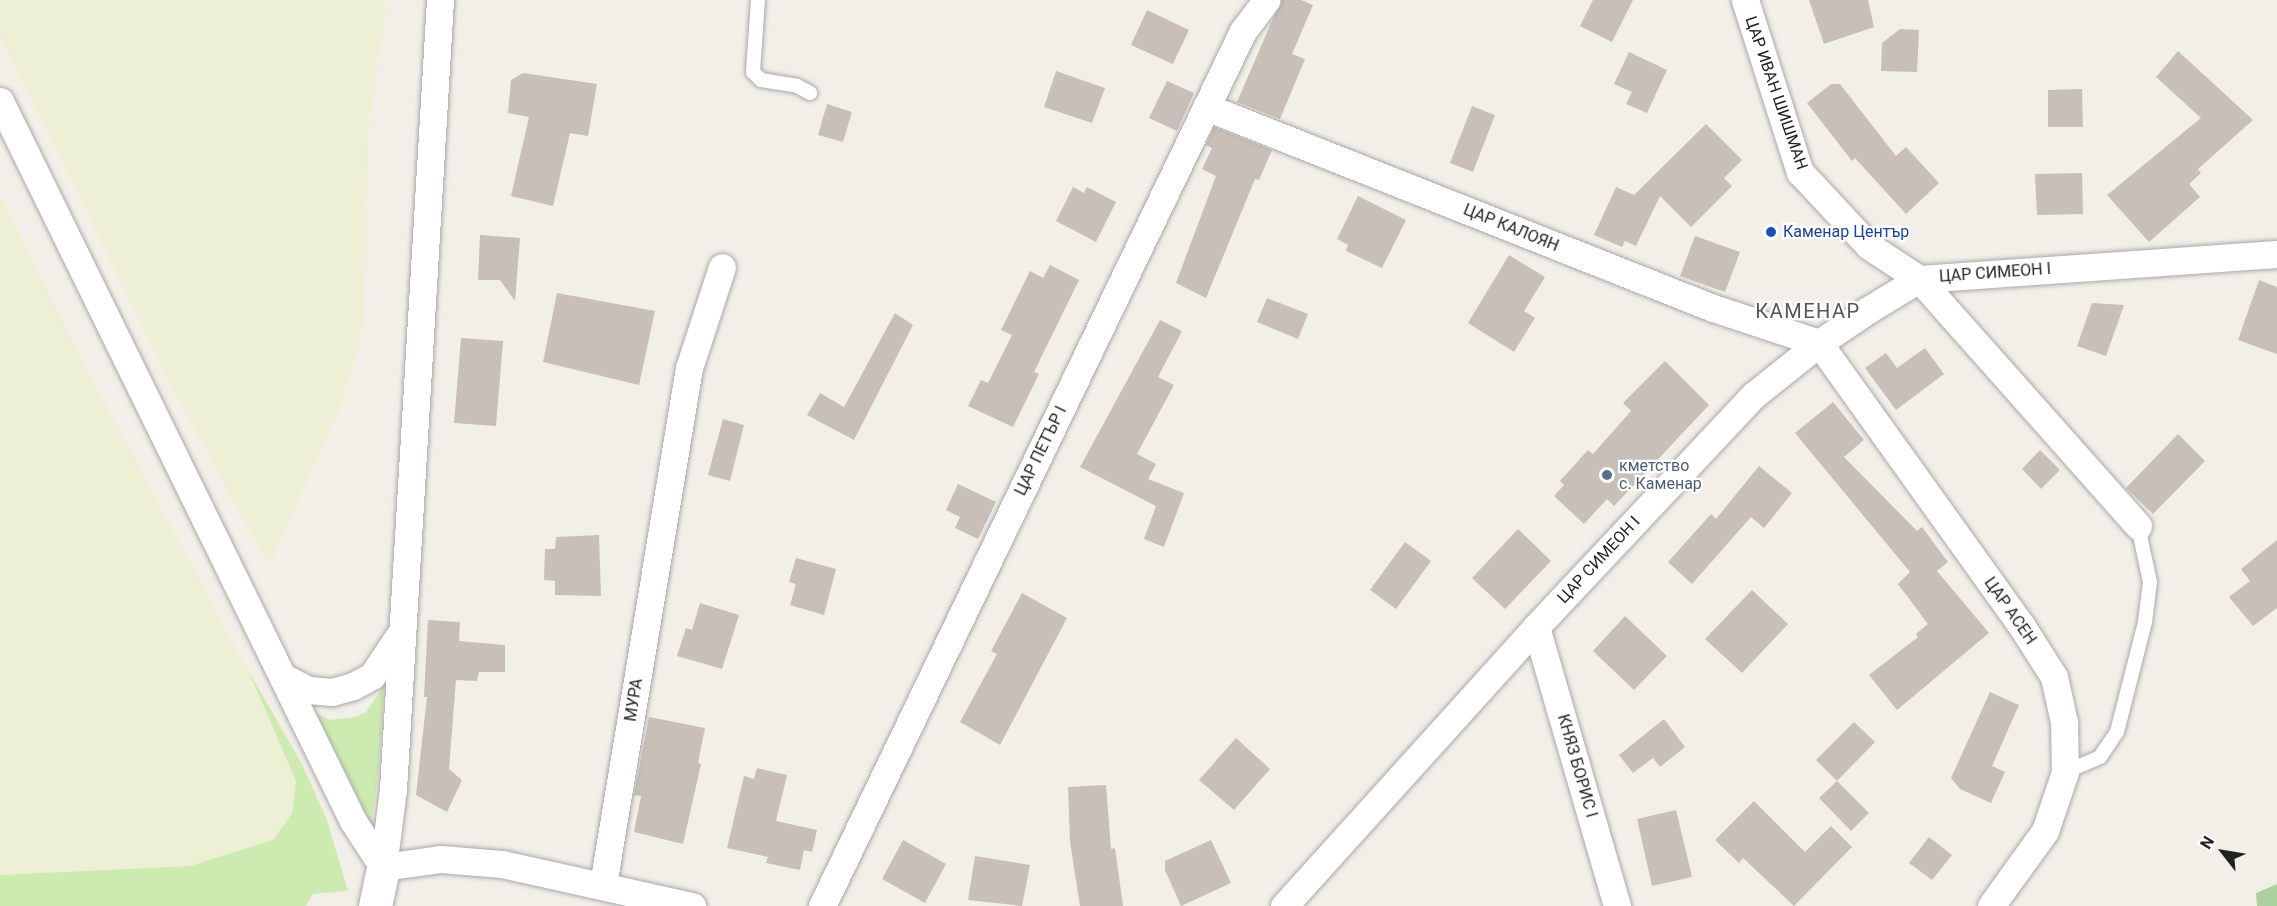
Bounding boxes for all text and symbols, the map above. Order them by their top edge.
street label: ЦАР ИВАН ШИШМАН [1741,14,1811,172]
street label: ЦАР КАЛОЯН [1461,200,1561,256]
place label: Каменар Център [1783,222,1909,242]
marker: Каменар Център [1764,225,1778,239]
street label: ЦАР СИМЕОН I [1938,260,2052,286]
district label: КАМЕНАР [1755,299,1861,323]
street label: ЦАР ПЕТЪР I [1011,403,1071,499]
place label: кметство с. Каменар [1619,456,1702,494]
marker: кметство с. Каменар [1600,468,1614,482]
street label: ЦАР СИМЕОН I [1554,513,1644,607]
street label: ЦАР АСЕН [1980,574,2040,648]
street label: МУРА [621,677,647,723]
street label: КНЯЗ БОРИС I [1553,712,1601,820]
north arrow [2193,822,2253,882]
text: N [2196,833,2218,852]

